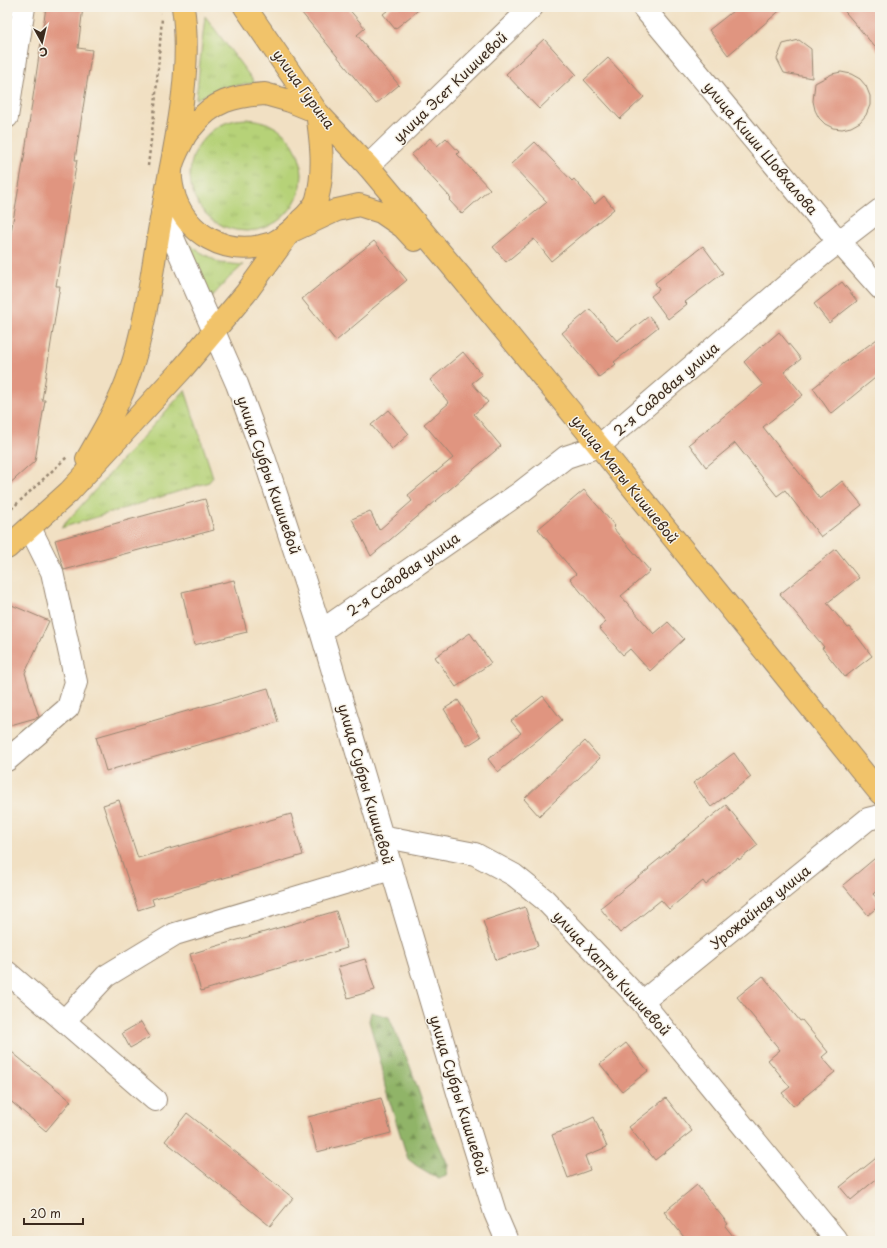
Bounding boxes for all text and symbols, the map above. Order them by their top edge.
north arrow [22,22,62,62]
street label: улица Эсет Кишиевой [388,27,512,147]
text: С [38,43,49,61]
street label: улица Гурина [268,45,340,133]
street label: улица Киши Шовхалова [699,77,823,219]
street label: 2-я Садовая улица [609,337,724,441]
street label: улица Субры Кишиевой [232,393,306,557]
street label: улица Маты Кишиевой [567,410,683,548]
street label: 2-я Садовая улица [342,527,464,621]
street label: улица Субры Кишиевой [333,701,399,867]
street label: Урожайная улица [705,860,815,954]
street label: улица Хапты Кишиевой [548,906,676,1040]
street label: улица Субры Кишиевой [425,1012,493,1178]
scale bar [24,1200,83,1226]
text: 20 m [30,1204,61,1222]

